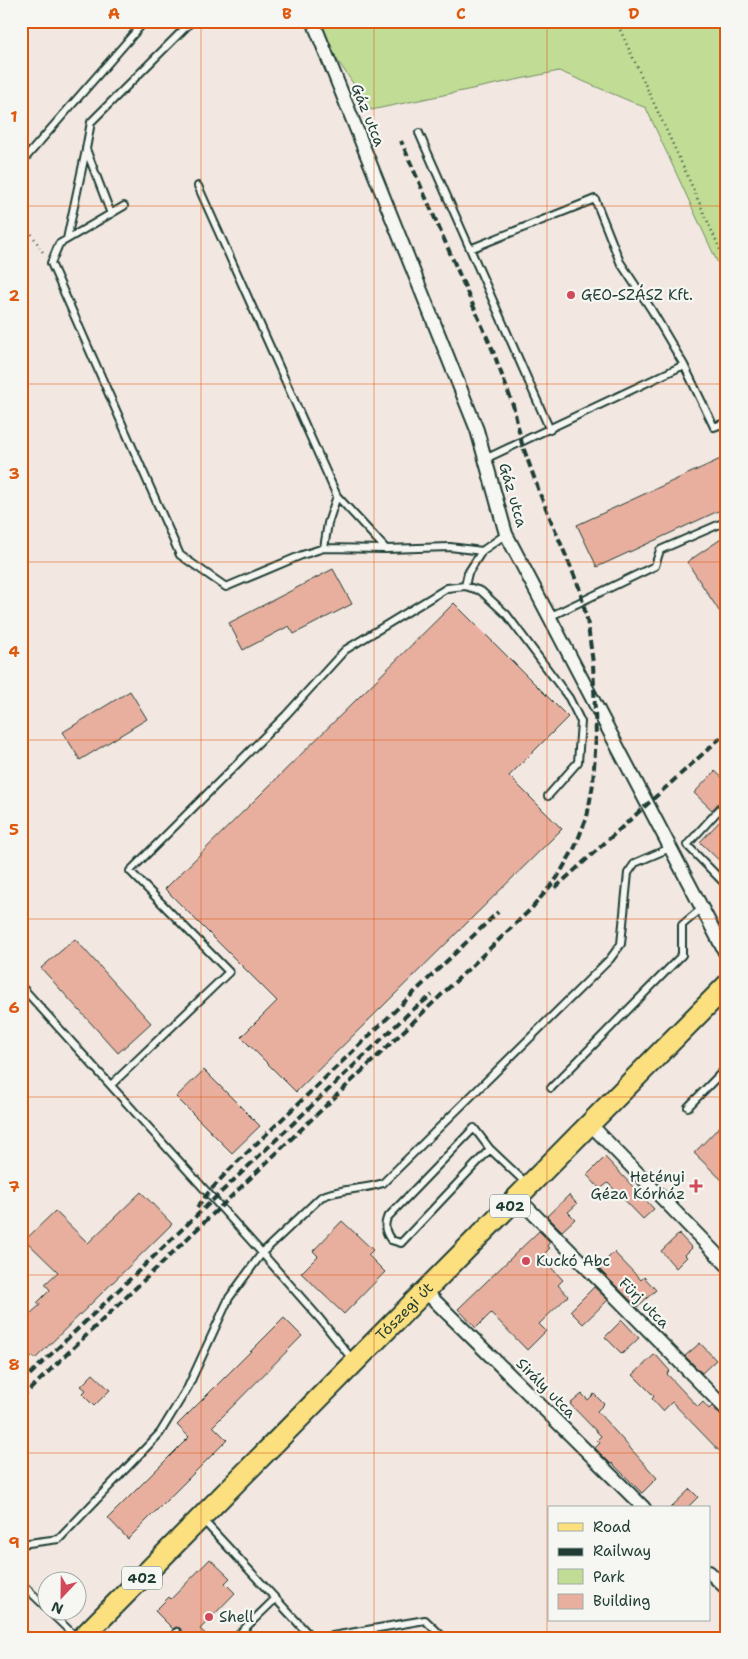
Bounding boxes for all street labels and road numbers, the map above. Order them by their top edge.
street label: Gáz utca [346,81,390,150]
street label: Gáz utca [494,460,532,530]
road number: 402 [490,1194,530,1218]
street label: Fürj utca [614,1273,674,1333]
street label: Tószegi út [371,1278,438,1345]
street label: Sirály utca [512,1354,581,1423]
road number: 402 [122,1566,162,1590]

